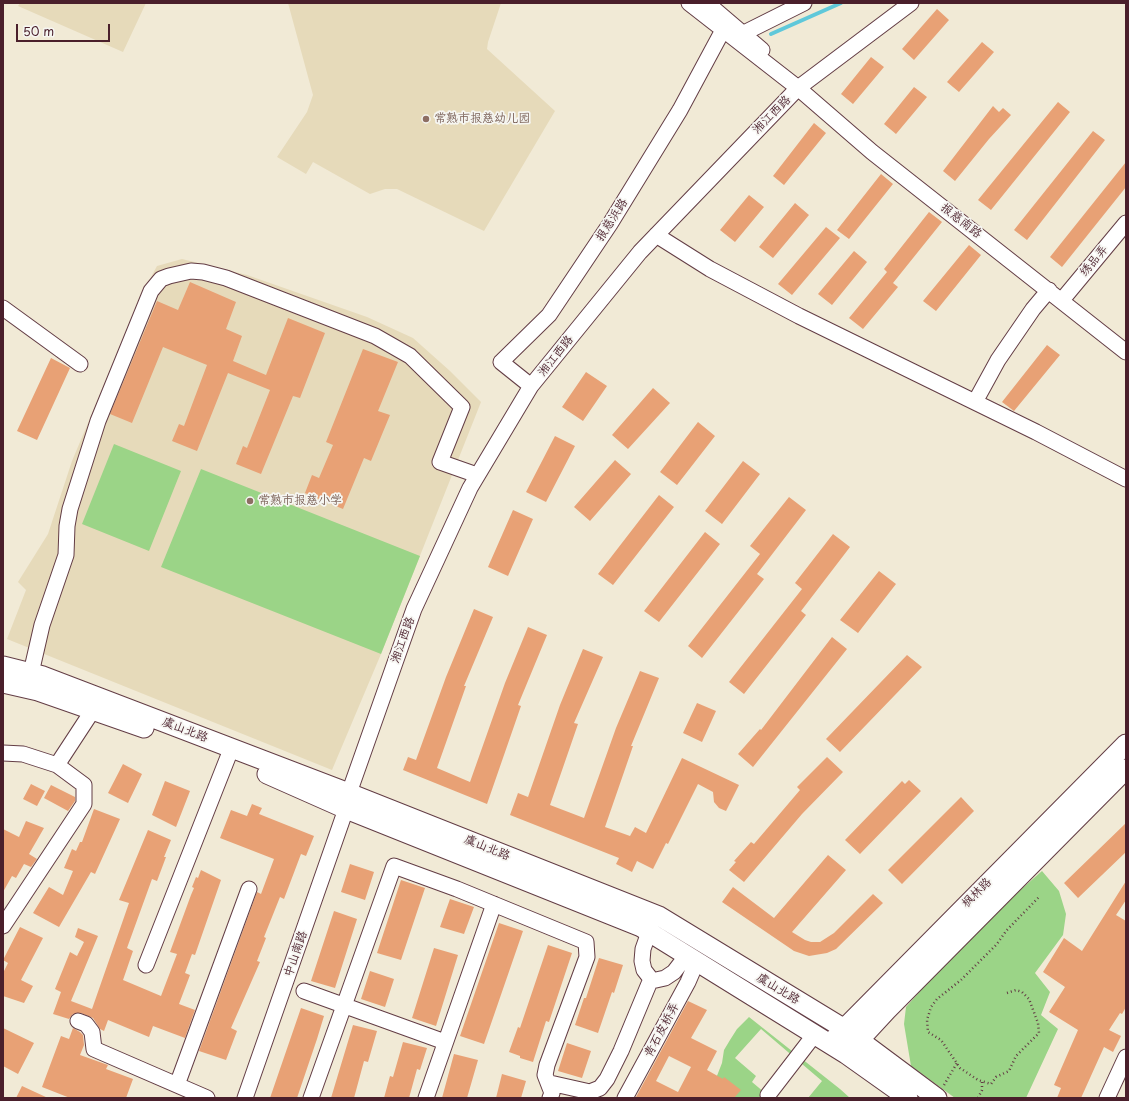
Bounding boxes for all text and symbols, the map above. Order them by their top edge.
scale bar [18,16,112,42]
text: 50 m [23,22,54,40]
street label: 湘江西路 [750,93,794,137]
place label: 常熟市报慈幼儿园 [434,112,530,126]
marker: 常熟市报慈幼儿园 [421,114,431,124]
street label: 报慈浜路 [593,196,631,244]
street label: 报慈南路 [938,201,984,241]
street label: 绣品弄 [1077,243,1111,279]
street label: 湘江西路 [535,333,577,379]
place label: 常熟市报慈小学 [258,494,342,508]
marker: 常熟市报慈小学 [245,496,255,506]
street label: 湘江西路 [388,615,418,665]
street label: 虞山北路 [160,715,210,745]
street label: 虞山北路 [462,832,512,864]
street label: 枫林路 [959,875,995,911]
street label: 中山南路 [281,929,311,979]
street label: 虞山北路 [754,970,802,1008]
street label: 青石皮桥弄 [642,1000,682,1060]

